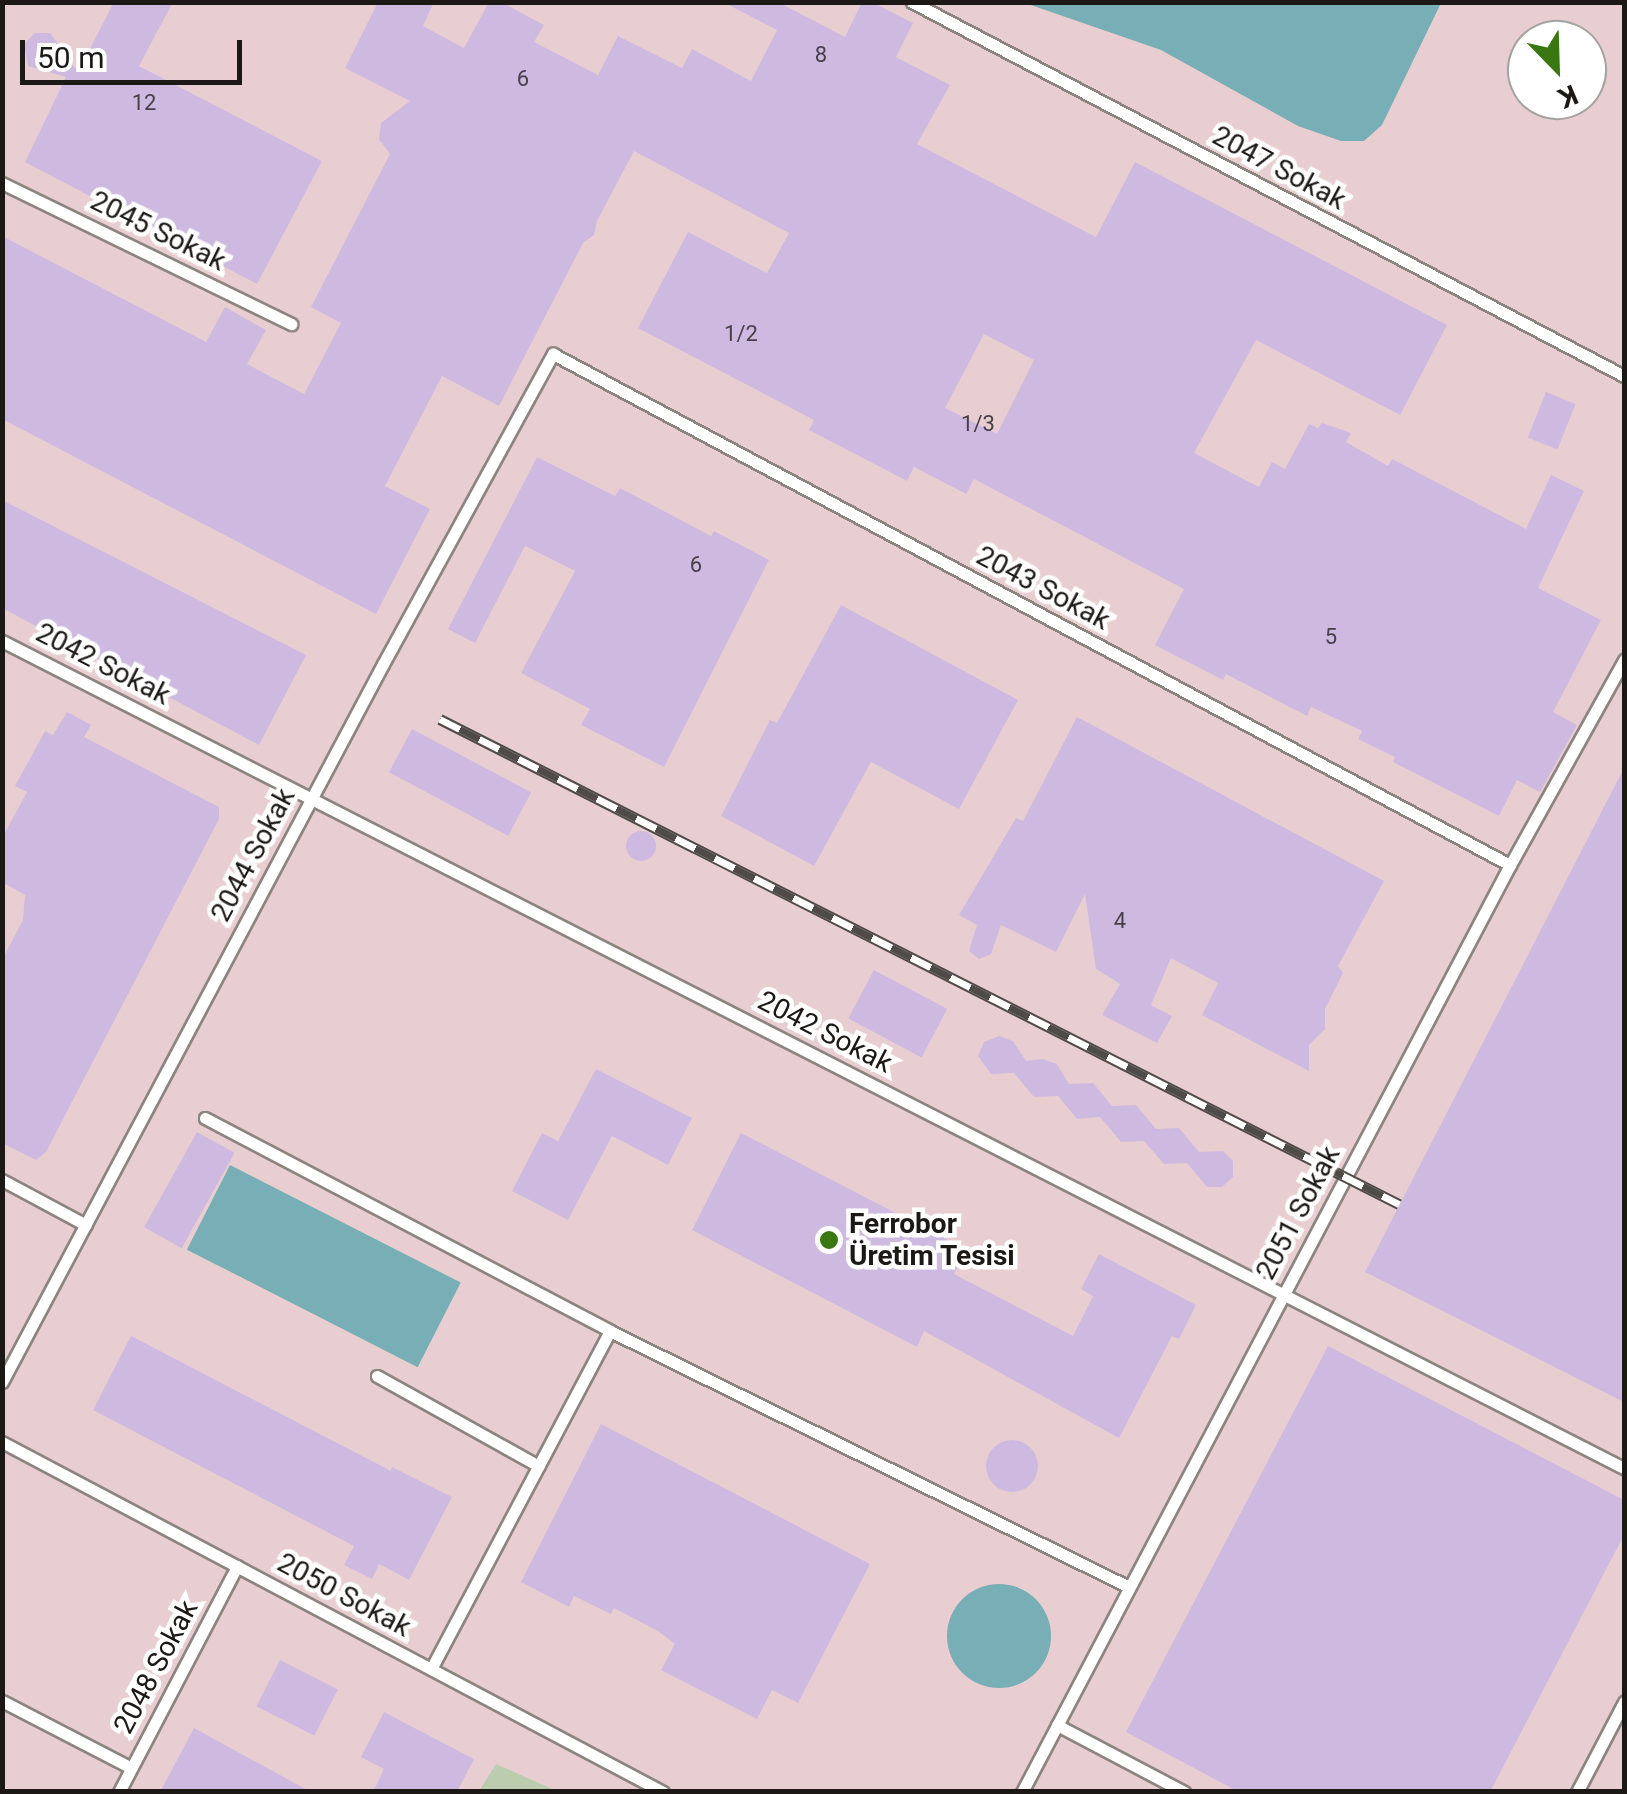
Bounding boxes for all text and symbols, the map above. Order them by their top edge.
scale bar [25,20,248,82]
north arrow [1507,20,1607,120]
text: 50 m [37,40,104,75]
house number: 8 [815,42,827,68]
house number: 6 [517,66,529,92]
text: K [1553,78,1583,115]
house number: 12 [132,90,156,116]
street label: 2047 Sokak [1207,119,1351,217]
street label: 2045 Sokak [85,184,231,278]
house number: 1/2 [724,321,758,347]
house number: 1/3 [961,411,995,437]
street label: 2043 Sokak [971,539,1115,637]
house number: 6 [690,552,702,578]
street label: 2042 Sokak [30,616,176,712]
house number: 5 [1325,624,1337,650]
street label: 2044 Sokak [204,783,302,927]
house number: 4 [1114,908,1126,934]
street label: 2042 Sokak [752,984,898,1080]
street label: 2051 Sokak [1249,1141,1347,1285]
place label: Ferrobor Üretim Tesisi [849,1207,1015,1273]
marker: Ferrobor Üretim Tesisi [818,1229,840,1251]
street label: 2050 Sokak [272,1546,416,1644]
street label: 2048 Sokak [107,1595,205,1739]

